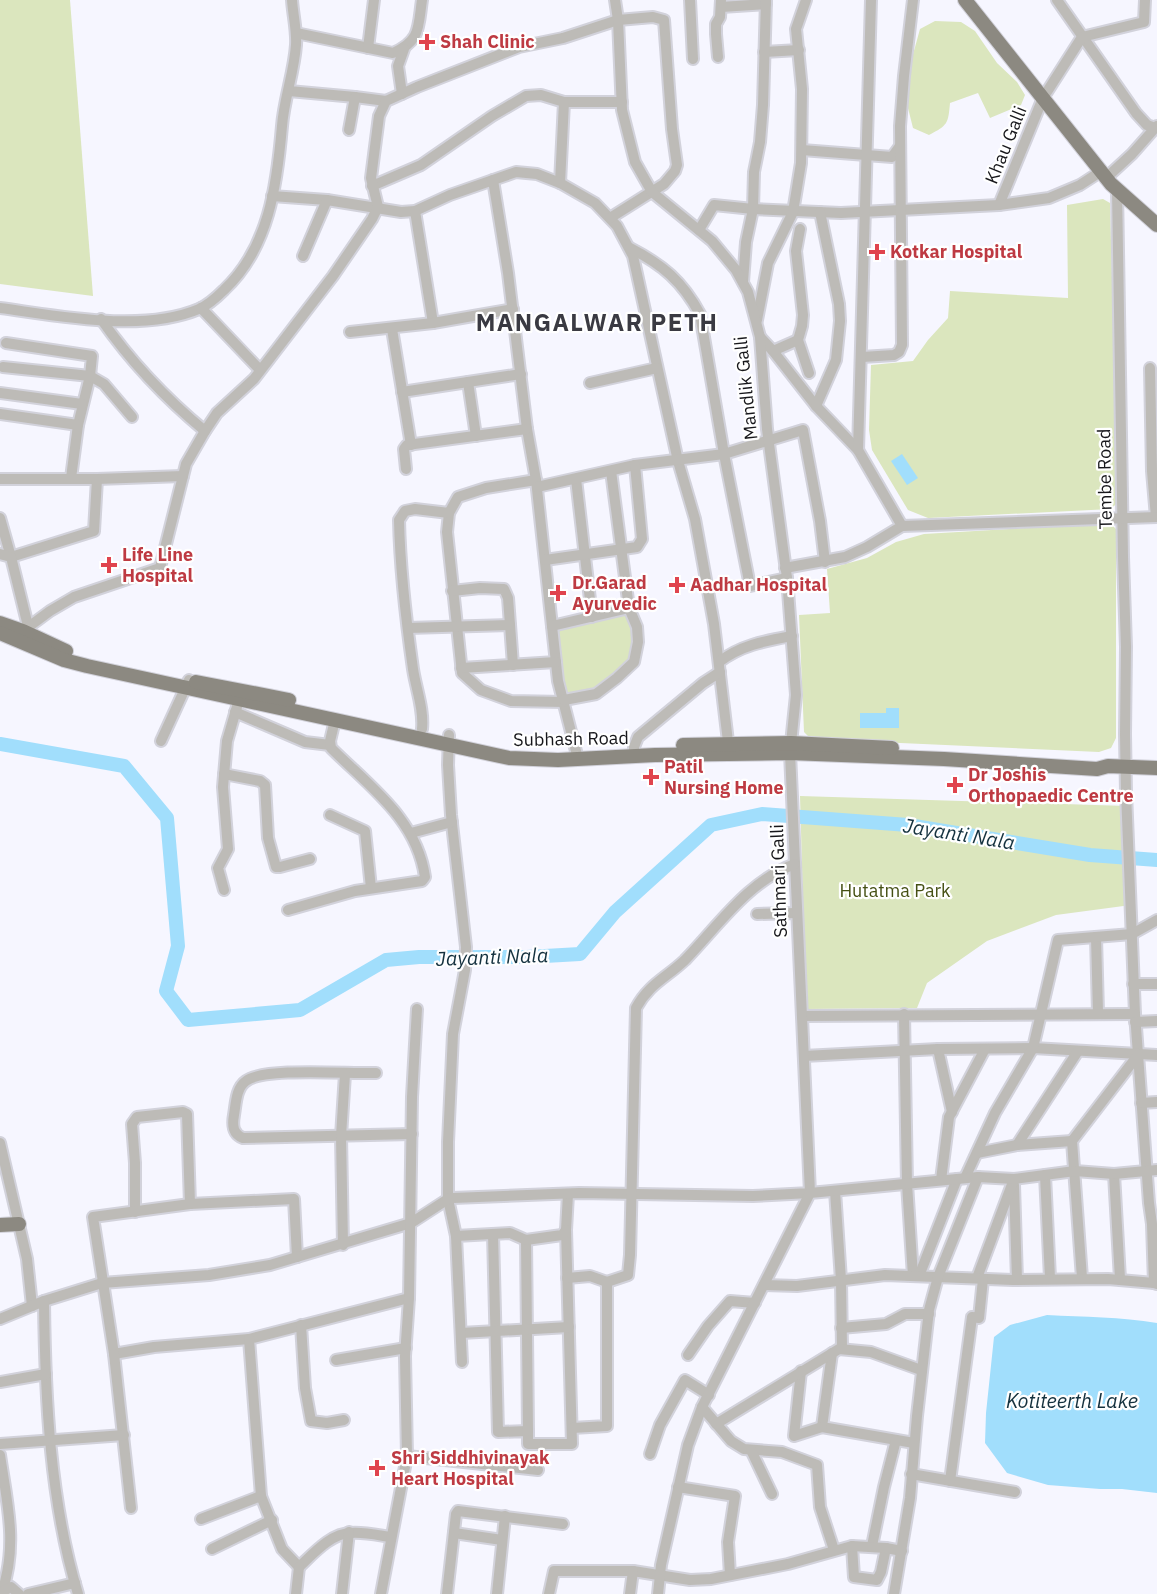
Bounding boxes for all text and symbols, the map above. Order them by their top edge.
place label: Shah Clinic [440,30,535,53]
marker: Shah Clinic [418,33,436,51]
street label: Khau Galli [980,102,1032,187]
place label: Kotkar Hospital [890,240,1023,263]
marker: Kotkar Hospital [868,243,886,261]
district label: MANGALWAR PETH [476,306,718,338]
street label: Mandlik Galli [729,335,762,441]
street label: Tembe Road [1092,428,1117,530]
place label: Life Line Hospital [122,543,193,587]
marker: Life Line Hospital [100,556,118,574]
place label: Dr.Garad Ayurvedic [572,571,657,615]
place label: Aadhar Hospital [690,573,828,596]
marker: Aadhar Hospital [668,576,686,594]
marker: Dr.Garad Ayurvedic [549,584,567,602]
street label: Subhash Road [513,726,629,751]
place label: Patil Nursing Home [664,755,784,799]
place label: Dr Joshis Orthopaedic Centre [968,763,1134,807]
marker: Patil Nursing Home [642,768,660,786]
marker: Dr Joshis Orthopaedic Centre [946,776,964,794]
water label: Jayanti Nala [901,811,1017,856]
street label: Sathmari Galli [765,824,792,938]
park label: Hutatma Park [839,879,951,902]
water label: Jayanti Nala [435,941,549,972]
water label: Kotiteerth Lake [1006,1387,1138,1414]
place label: Shri Siddhivinayak Heart Hospital [391,1446,550,1490]
marker: Shri Siddhivinayak Heart Hospital [368,1459,386,1477]

